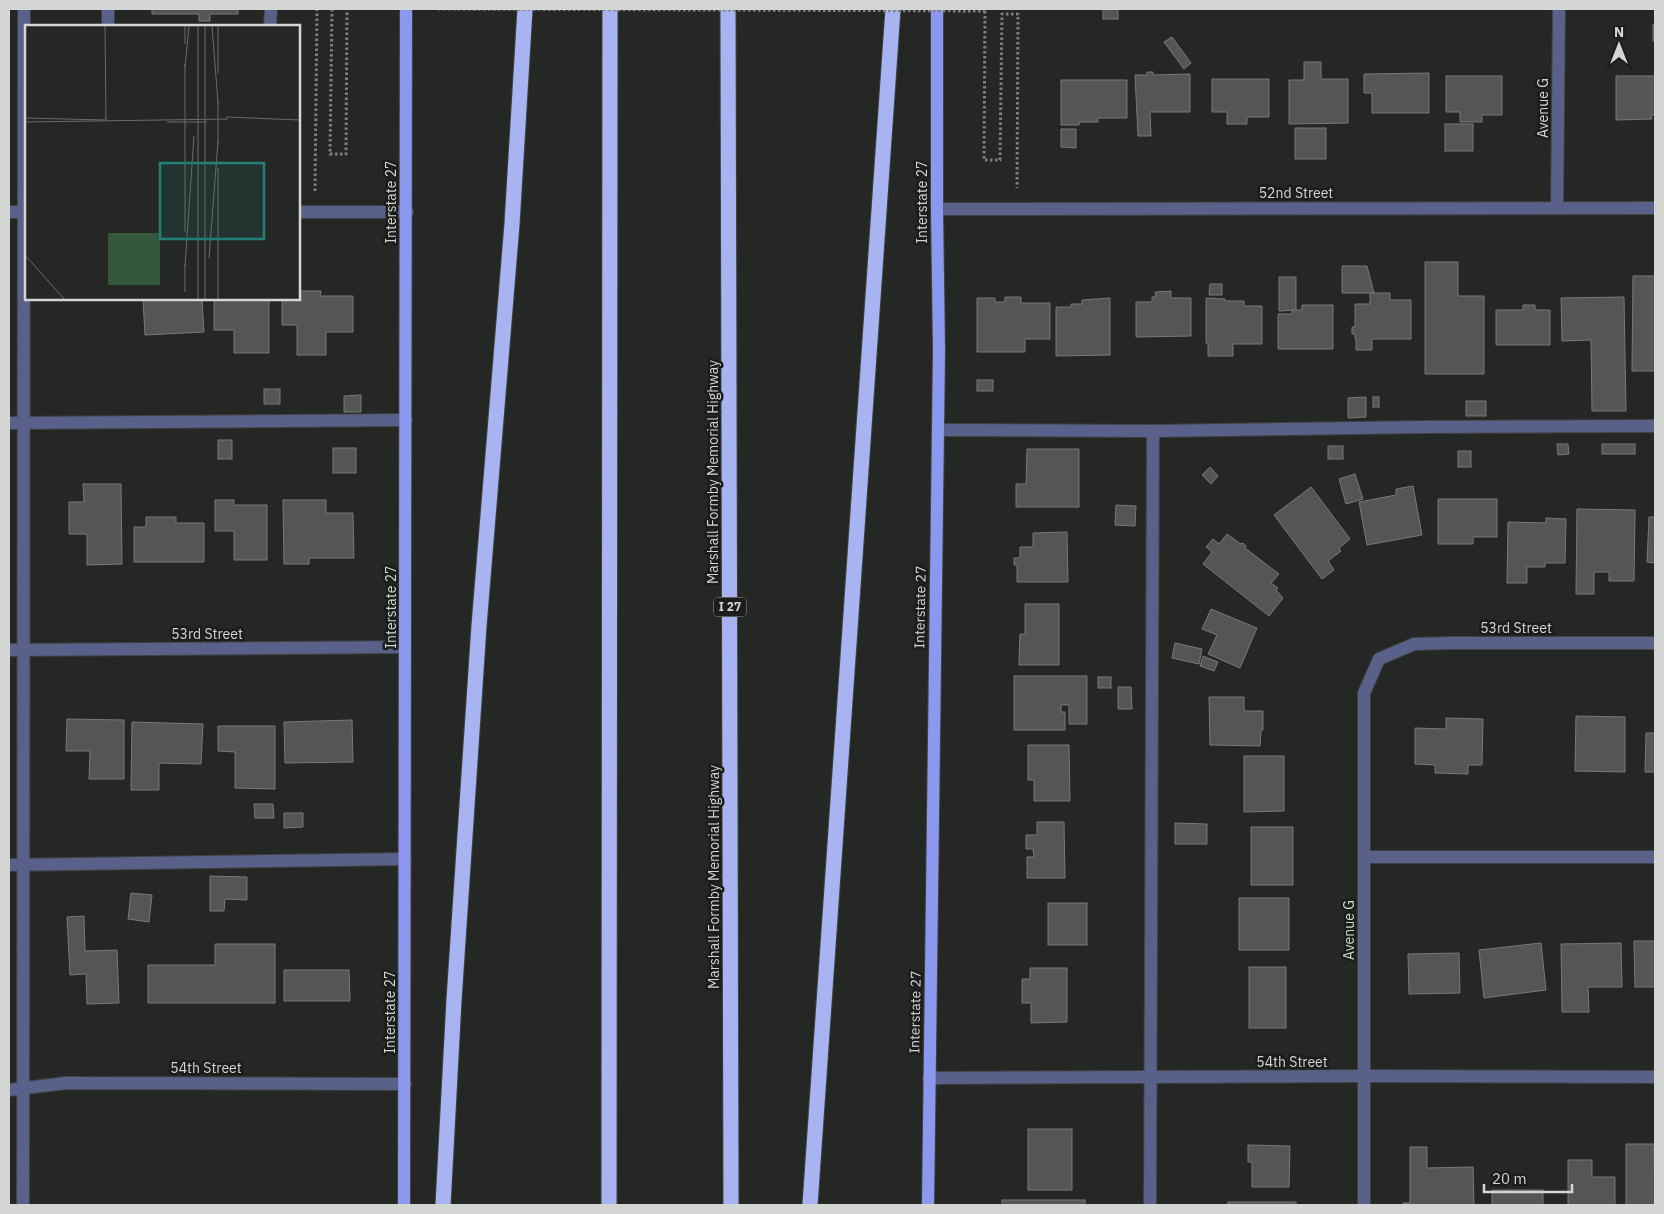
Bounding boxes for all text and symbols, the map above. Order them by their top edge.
north arrow [1594,20,1644,70]
text: N [1614,23,1624,41]
inset map [25,25,300,300]
street label: Avenue G [1534,78,1552,138]
street label: Interstate 27 [382,161,400,244]
street label: Interstate 27 [913,161,931,244]
street label: 52nd Street [1259,184,1333,202]
street label: Marshall Formby Memorial Highway [704,360,722,584]
street label: Interstate 27 [910,565,930,649]
street label: Interstate 27 [382,566,400,649]
road number: I 27 [714,598,746,616]
street label: 53rd Street [1480,619,1552,637]
street label: 53rd Street [171,625,243,643]
street label: Marshall Formby Memorial Highway [705,765,723,989]
street label: Avenue G [1340,900,1358,960]
street label: Interstate 27 [905,970,925,1054]
street label: Interstate 27 [381,971,399,1054]
street label: 54th Street [1256,1053,1328,1071]
street label: 54th Street [170,1059,242,1077]
scale bar [1484,1162,1572,1194]
text: 20 m [1492,1169,1527,1188]

